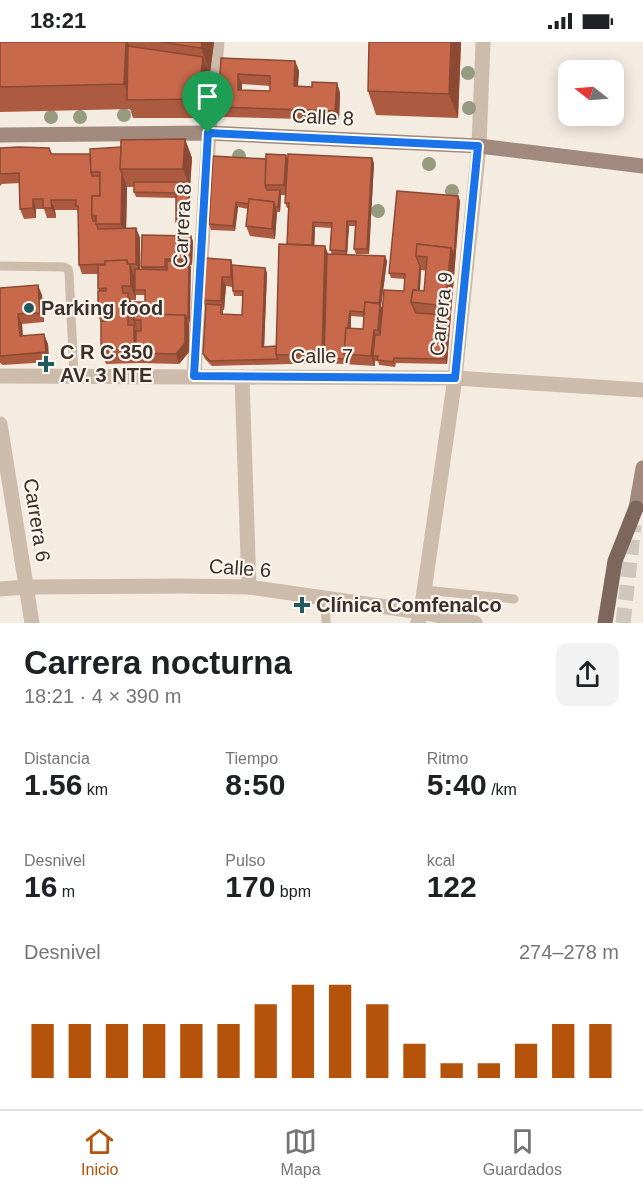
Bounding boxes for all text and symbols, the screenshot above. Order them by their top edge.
text: 18:21 [30,8,86,33]
north arrow [558,60,624,126]
map controls [558,60,624,126]
pin [182,71,233,133]
icon: arrive [191,80,224,113]
street label: Calle 8 [291,104,355,130]
street label: Carrera 8 [169,183,195,269]
street label: Carrera 9 [426,271,456,357]
place label: Parking food [41,297,163,319]
marker: Parking food [22,301,36,315]
place label: C R C 350 AV. 3 NTE [60,341,153,386]
street label: Calle 7 [291,345,353,367]
marker: C R C 350 AV. 3 NTE [37,355,55,373]
street label: Carrera 6 [20,477,54,563]
street label: Calle 6 [208,555,272,581]
place label: Clínica Comfenalco [316,594,502,616]
marker: Clínica Comfenalco [293,596,311,614]
button: share [556,643,619,706]
text: Carrera nocturna [24,644,292,681]
text: 18:21 · 4 × 390 m [24,685,181,707]
text: Distancia [24,750,90,767]
text: Tiempo [225,750,278,767]
text: Ritmo [427,750,468,767]
text: 1.56 [24,768,82,801]
text: 8:50 [225,768,285,801]
text: 5:40 [427,768,487,801]
text: km [82,781,108,798]
text: /km [487,781,517,798]
text: Desnivel [24,852,85,869]
text: Pulso [225,852,265,869]
text: kcal [427,852,455,869]
text: 16 [24,870,57,903]
text: 170 [225,870,275,903]
text: 122 [427,870,477,903]
text: m [57,883,75,900]
text: bpm [275,883,311,900]
text: Desnivel [24,941,101,963]
text: 274–278 m [519,941,619,963]
tab: Inicio [81,1125,118,1179]
tab: Mapa [281,1125,321,1179]
tab: Guardados [483,1125,562,1179]

